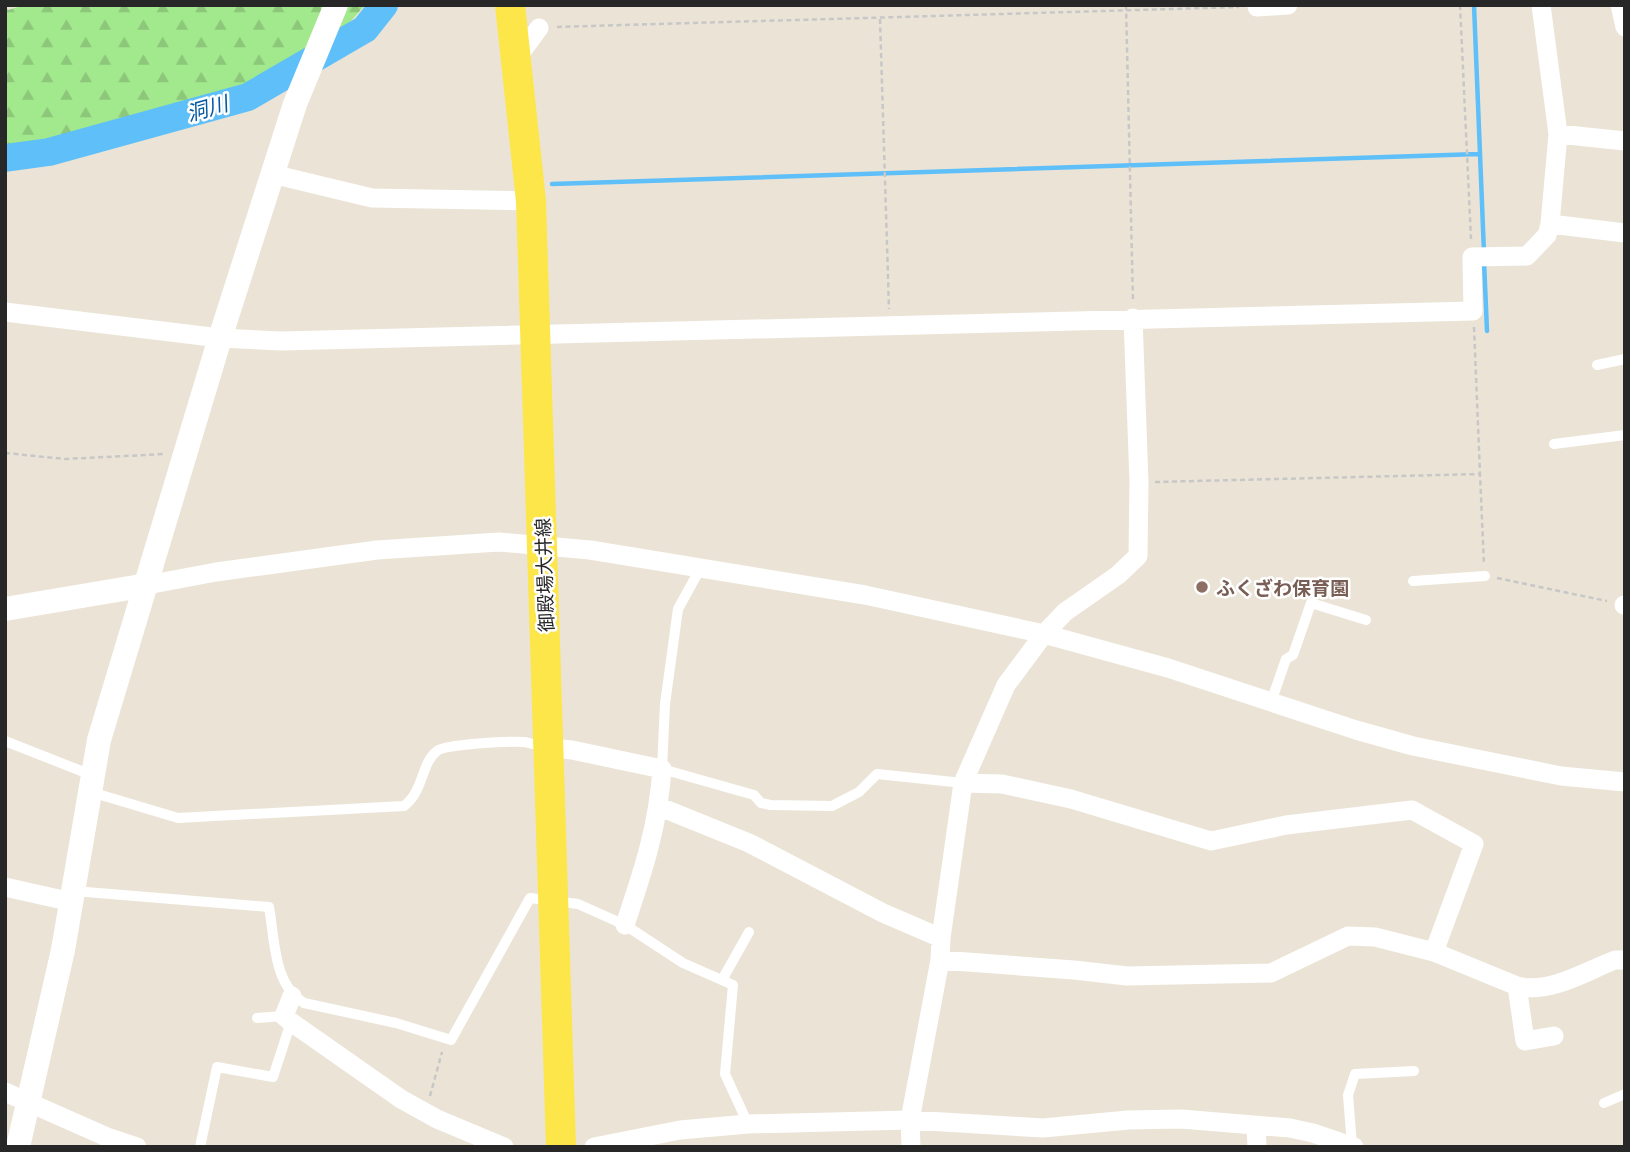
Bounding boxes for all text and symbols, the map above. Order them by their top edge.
water label: 洞川 [183,89,233,126]
street label: 御殿場大井線 [531,518,557,632]
place label: ふくざわ保育園 [1216,576,1349,599]
marker: ふくざわ保育園 [1194,579,1210,595]

